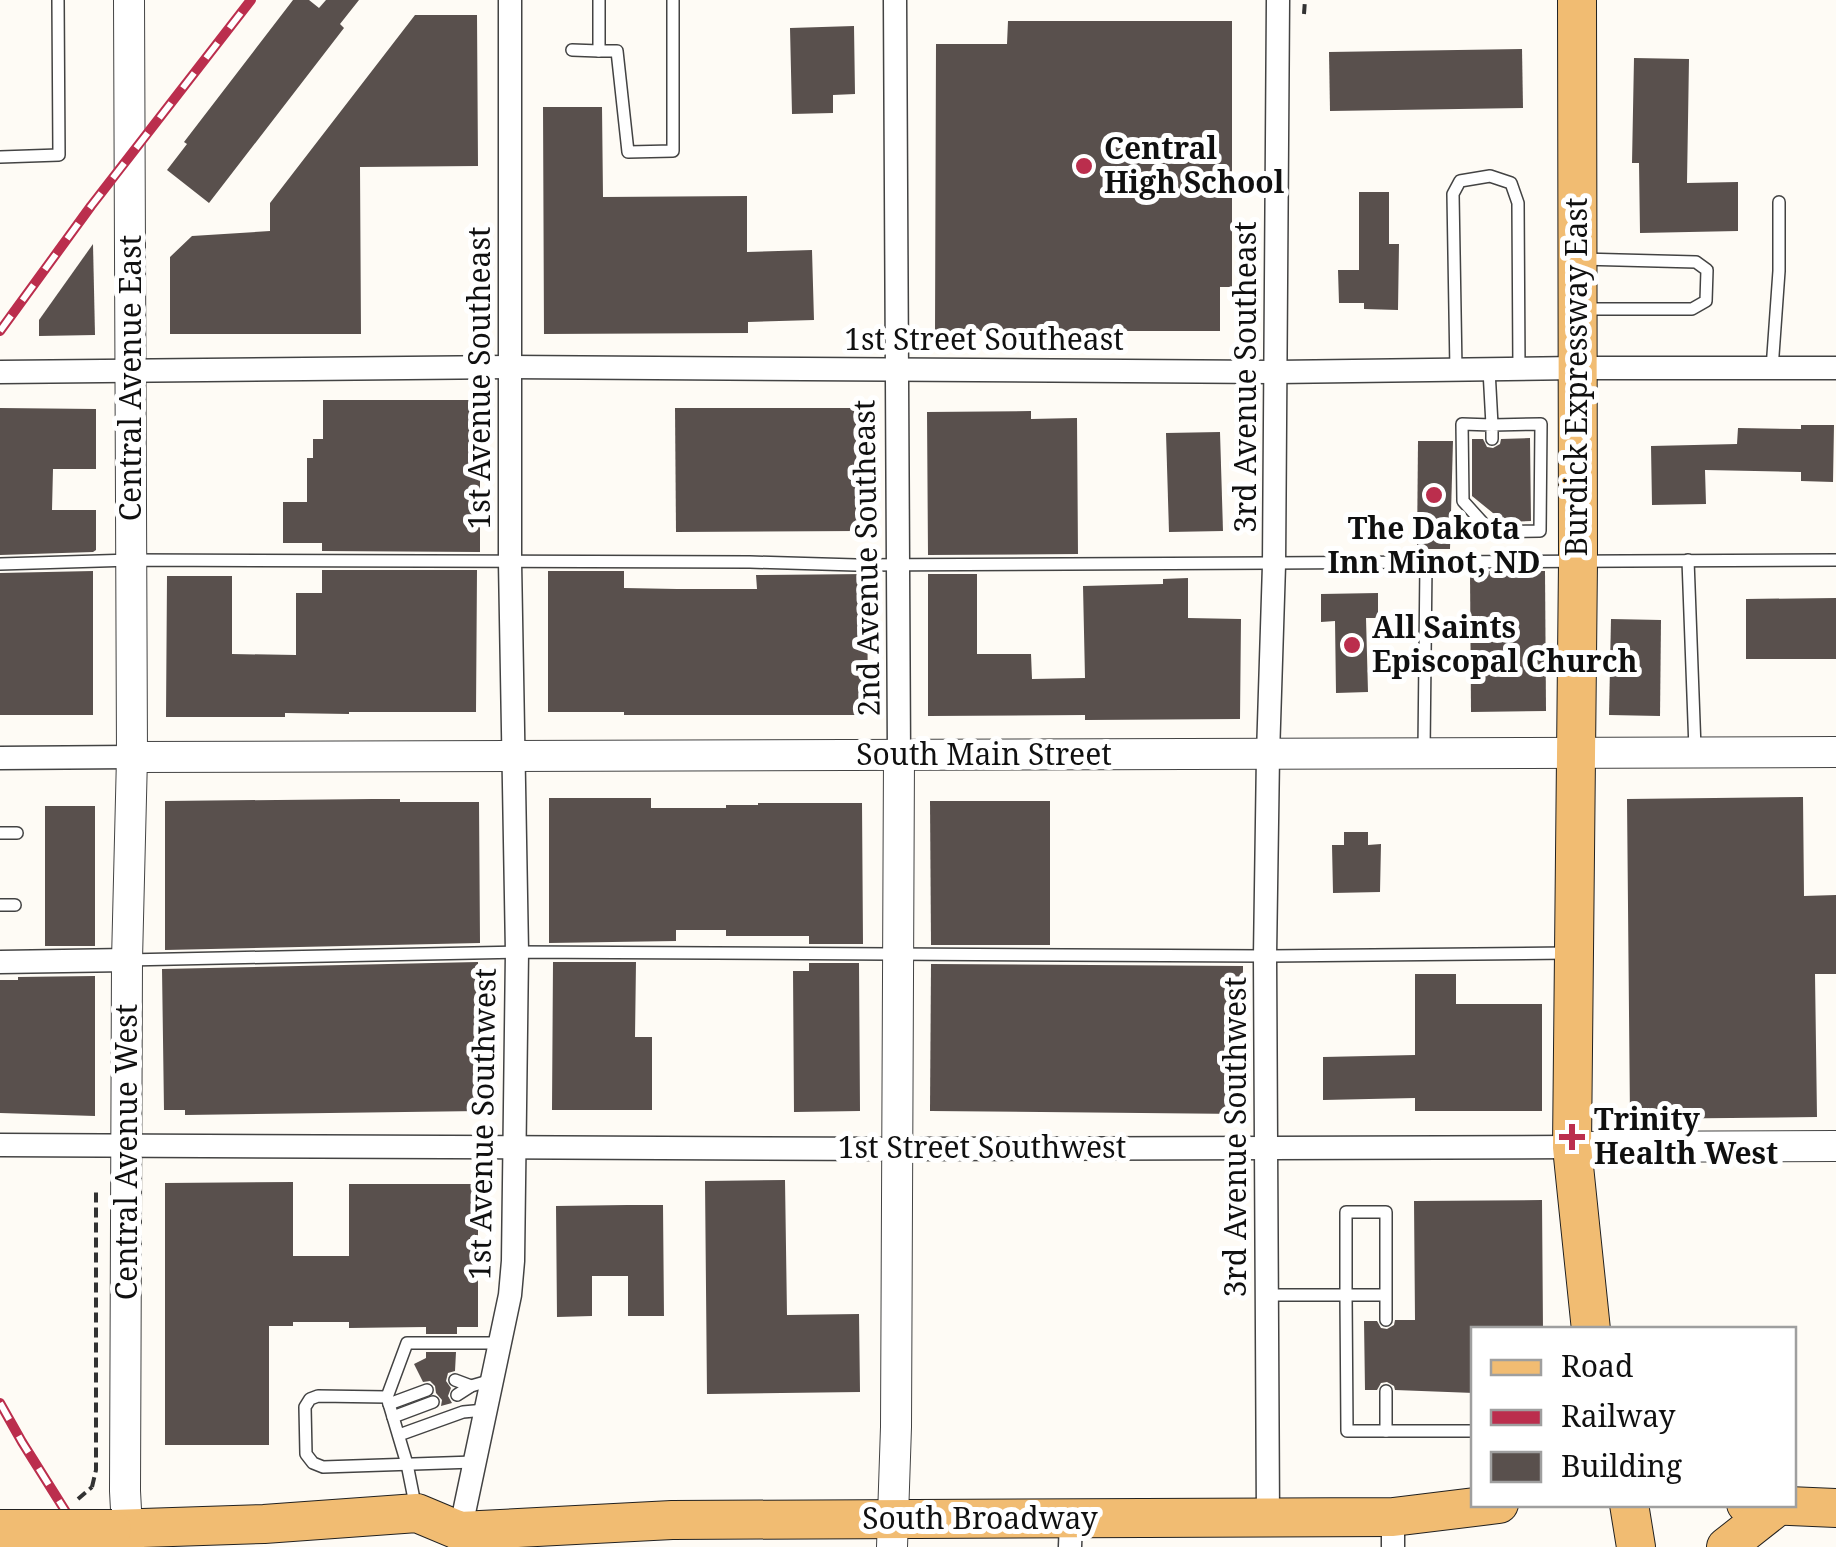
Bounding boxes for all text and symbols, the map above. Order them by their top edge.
place label: Central High School [1104,127,1285,202]
marker: Central High School [1073,155,1095,177]
street label: Burdick Expressway East [1555,197,1596,557]
street label: 3rd Avenue Southeast [1224,221,1265,533]
street label: 1st Avenue Southeast [458,227,499,530]
street label: Central Avenue East [109,235,150,521]
street label: 1st Street Southeast [844,318,1124,359]
street label: 2nd Avenue Southeast [842,399,889,717]
marker: The Dakota Inn Minot, ND [1423,484,1445,506]
place label: The Dakota Inn Minot, ND [1328,507,1540,582]
place label: All Saints Episcopal Church [1372,606,1637,681]
marker: All Saints Episcopal Church [1341,634,1363,656]
street label: South Main Street [856,733,1112,774]
street label: 1st Avenue Southwest [458,968,505,1280]
street label: 3rd Avenue Southwest [1214,977,1255,1297]
street label: Central Avenue West [105,1004,146,1300]
place label: Trinity Health West [1594,1098,1778,1173]
marker: Trinity Health West [1559,1124,1585,1150]
street label: 1st Street Southwest [838,1126,1126,1167]
legend [1471,1327,1796,1507]
text: Road [1561,1345,1633,1386]
text: Railway [1561,1395,1676,1436]
text: Building [1561,1445,1682,1486]
street label: South Broadway [862,1497,1098,1538]

